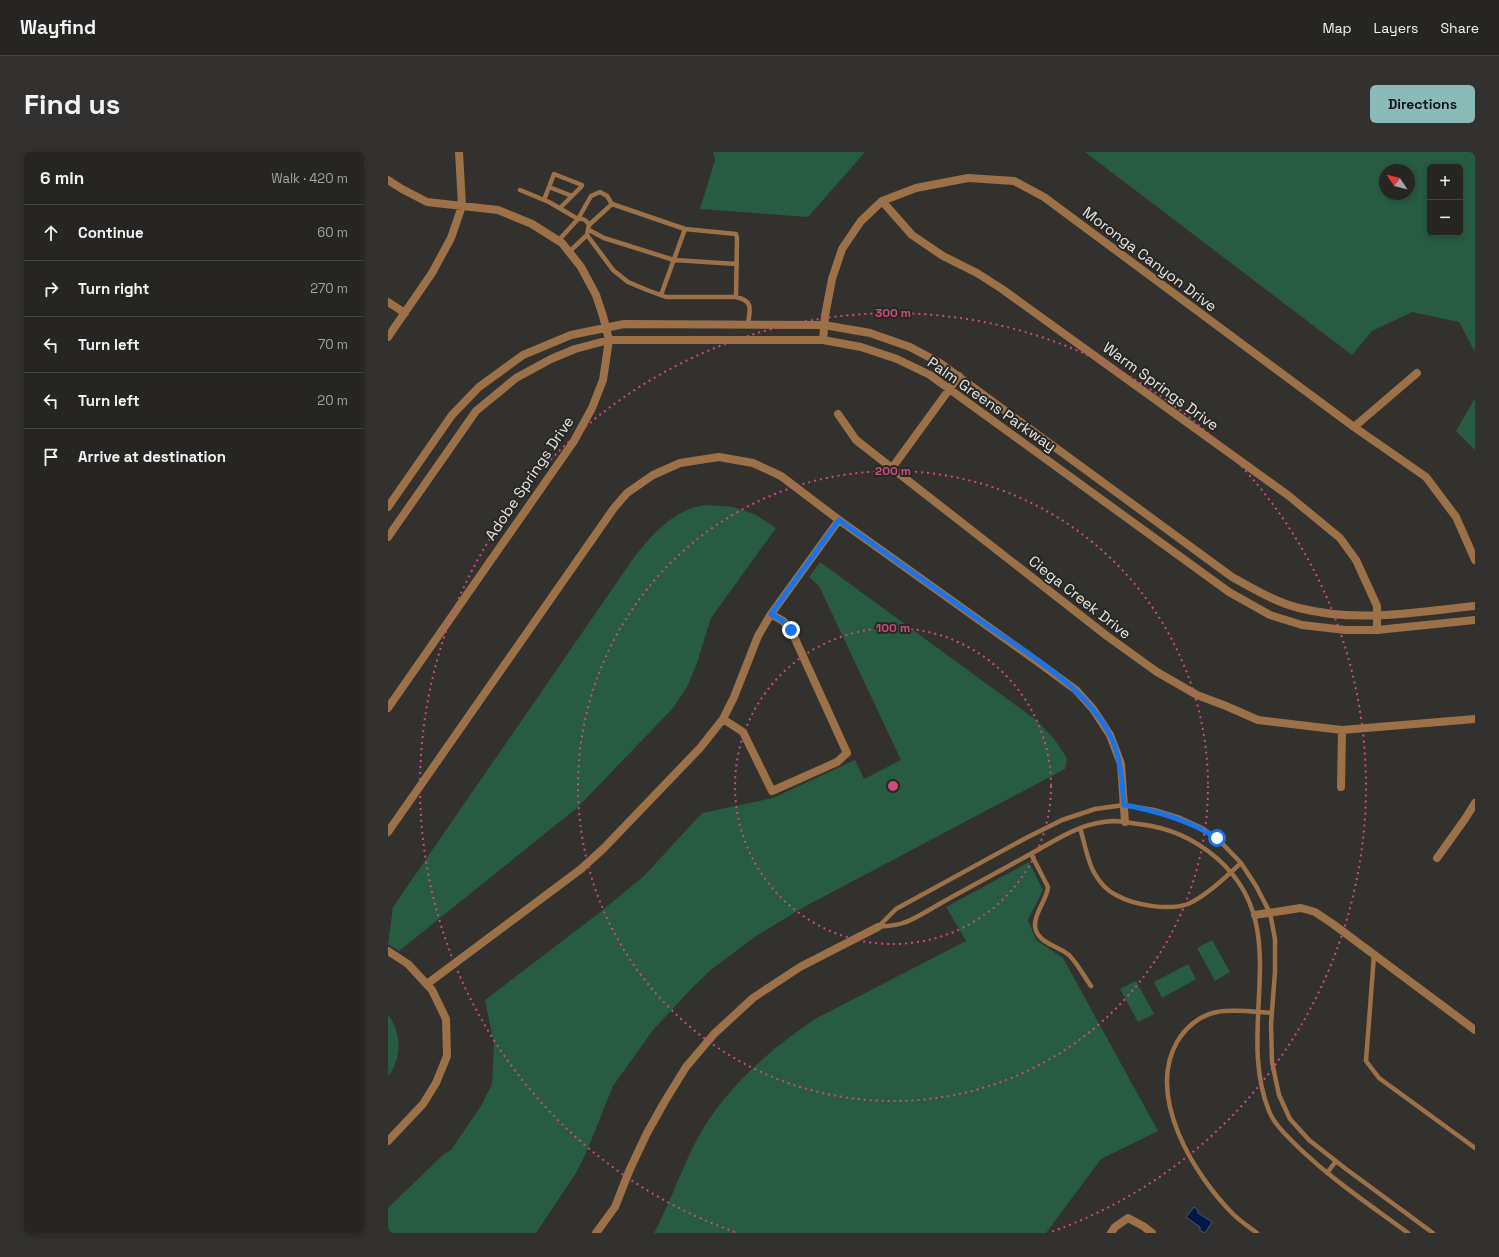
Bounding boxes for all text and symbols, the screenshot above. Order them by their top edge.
text: Wayfind [20,15,96,40]
text: Map [1322,19,1352,37]
text: Layers [1374,19,1418,37]
text: Share [1440,19,1479,37]
button: Directions [1370,85,1475,123]
text: Find us [24,86,121,122]
north arrow [1379,164,1415,200]
map controls [1427,164,1463,236]
button: + [1427,164,1463,200]
text: 6 min [40,167,84,189]
text: Walk · 420 m [271,170,348,187]
button: − [1427,200,1463,236]
street label: Moronga Canyon Drive [1079,202,1221,316]
icon: ahead [40,222,62,244]
text: Continue [78,223,144,242]
text: 60 m [317,224,348,241]
icon: right [40,278,62,300]
text: Turn right [78,279,149,298]
text: 270 m [310,280,348,297]
text: 300 m [875,305,911,321]
icon: left [40,334,62,356]
text: Turn left [78,335,140,354]
text: 70 m [318,336,348,353]
street label: Warm Springs Drive [1099,338,1223,435]
street label: Palm Greens Parkway [924,352,1060,456]
icon: left [40,390,62,412]
text: Turn left [78,391,140,410]
text: 20 m [317,392,348,409]
street label: Adobe Springs Drive [480,412,578,544]
icon: arrive [40,446,62,468]
text: Arrive at destination [78,447,226,466]
text: 200 m [875,463,911,479]
street label: Ciega Creek Drive [1025,551,1135,643]
text: 100 m [876,620,910,636]
route end [782,621,800,639]
centre of rings [886,779,900,793]
route start [1208,829,1226,847]

